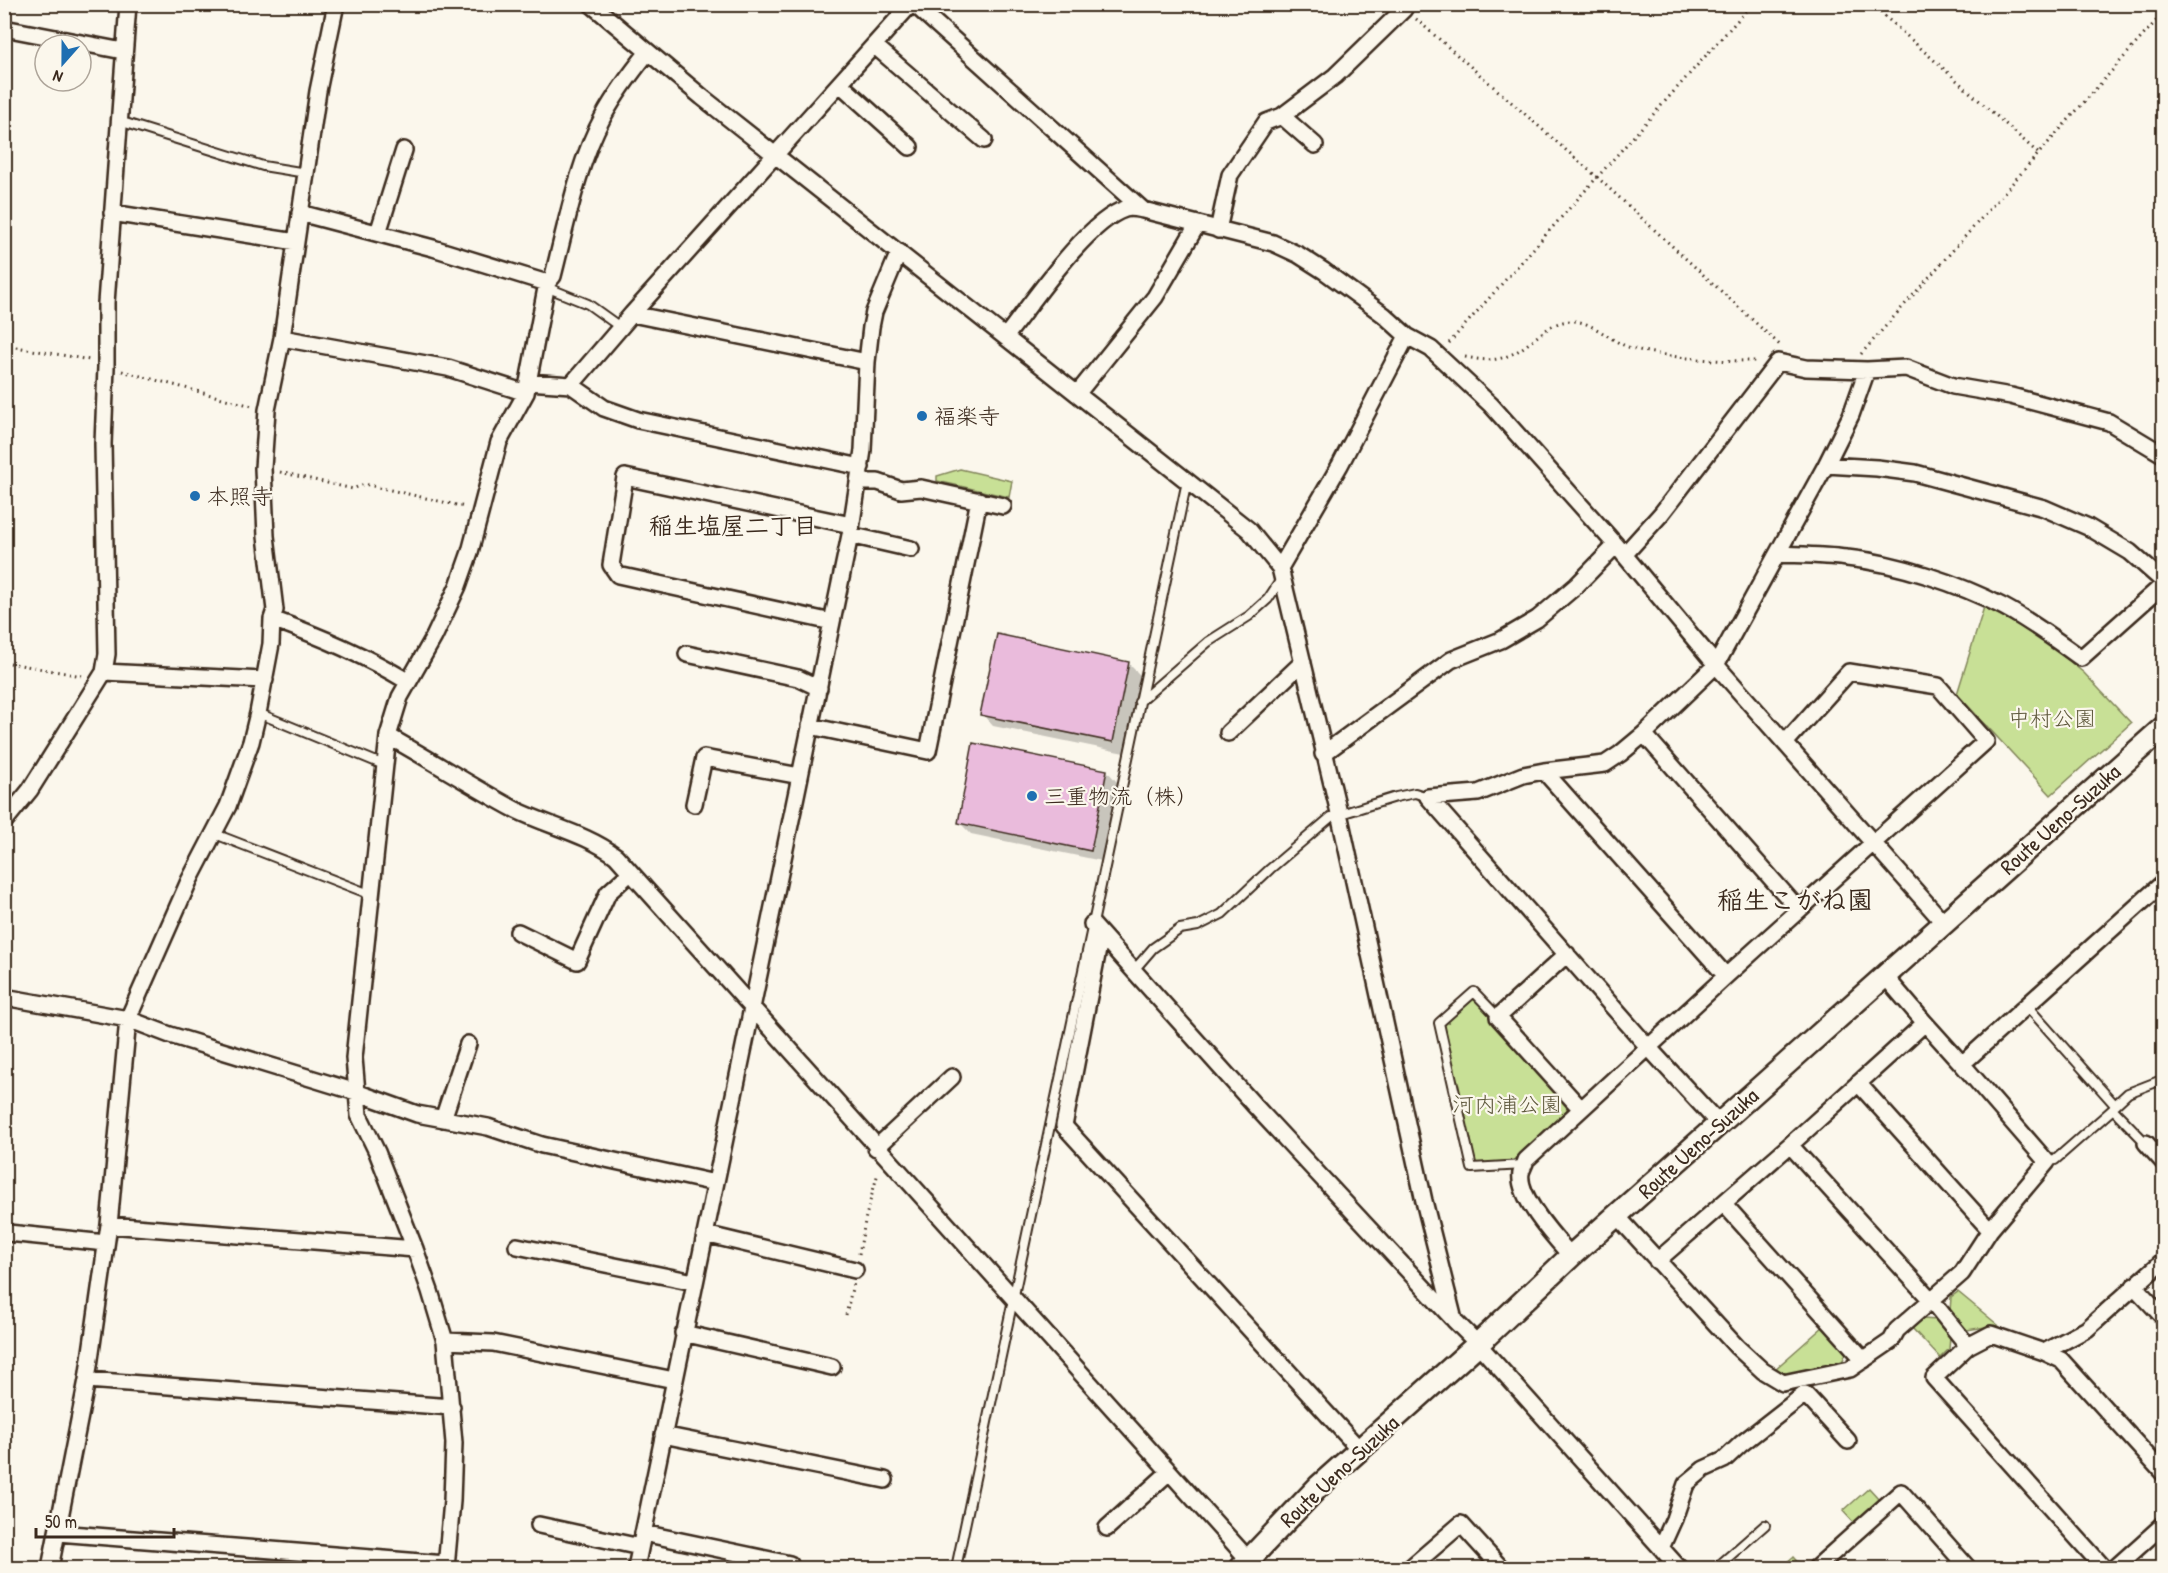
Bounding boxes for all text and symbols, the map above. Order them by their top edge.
north arrow [33,33,93,93]
text: N [49,65,66,89]
place label: 福楽寺 [934,401,1000,431]
marker: 福楽寺 [915,409,929,423]
place label: 本照寺 [207,481,273,511]
marker: 本照寺 [188,489,202,503]
district label: 稲生塩屋二丁目 [649,509,817,541]
park label: 中村公園 [2008,703,2096,733]
street label: Route Ueno-Suzuka [1993,757,2127,881]
place label: 三重物流（株） [1044,781,1198,811]
marker: 三重物流（株） [1025,789,1039,803]
district label: 稲生こがね園 [1717,882,1873,917]
street label: Route Ueno-Suzuka [1631,1081,1765,1205]
park label: 河内浦公園 [1452,1089,1562,1119]
street label: Route Ueno-Suzuka [1273,1408,1405,1534]
scale bar [36,1501,174,1539]
text: 50 m [45,1509,77,1534]

